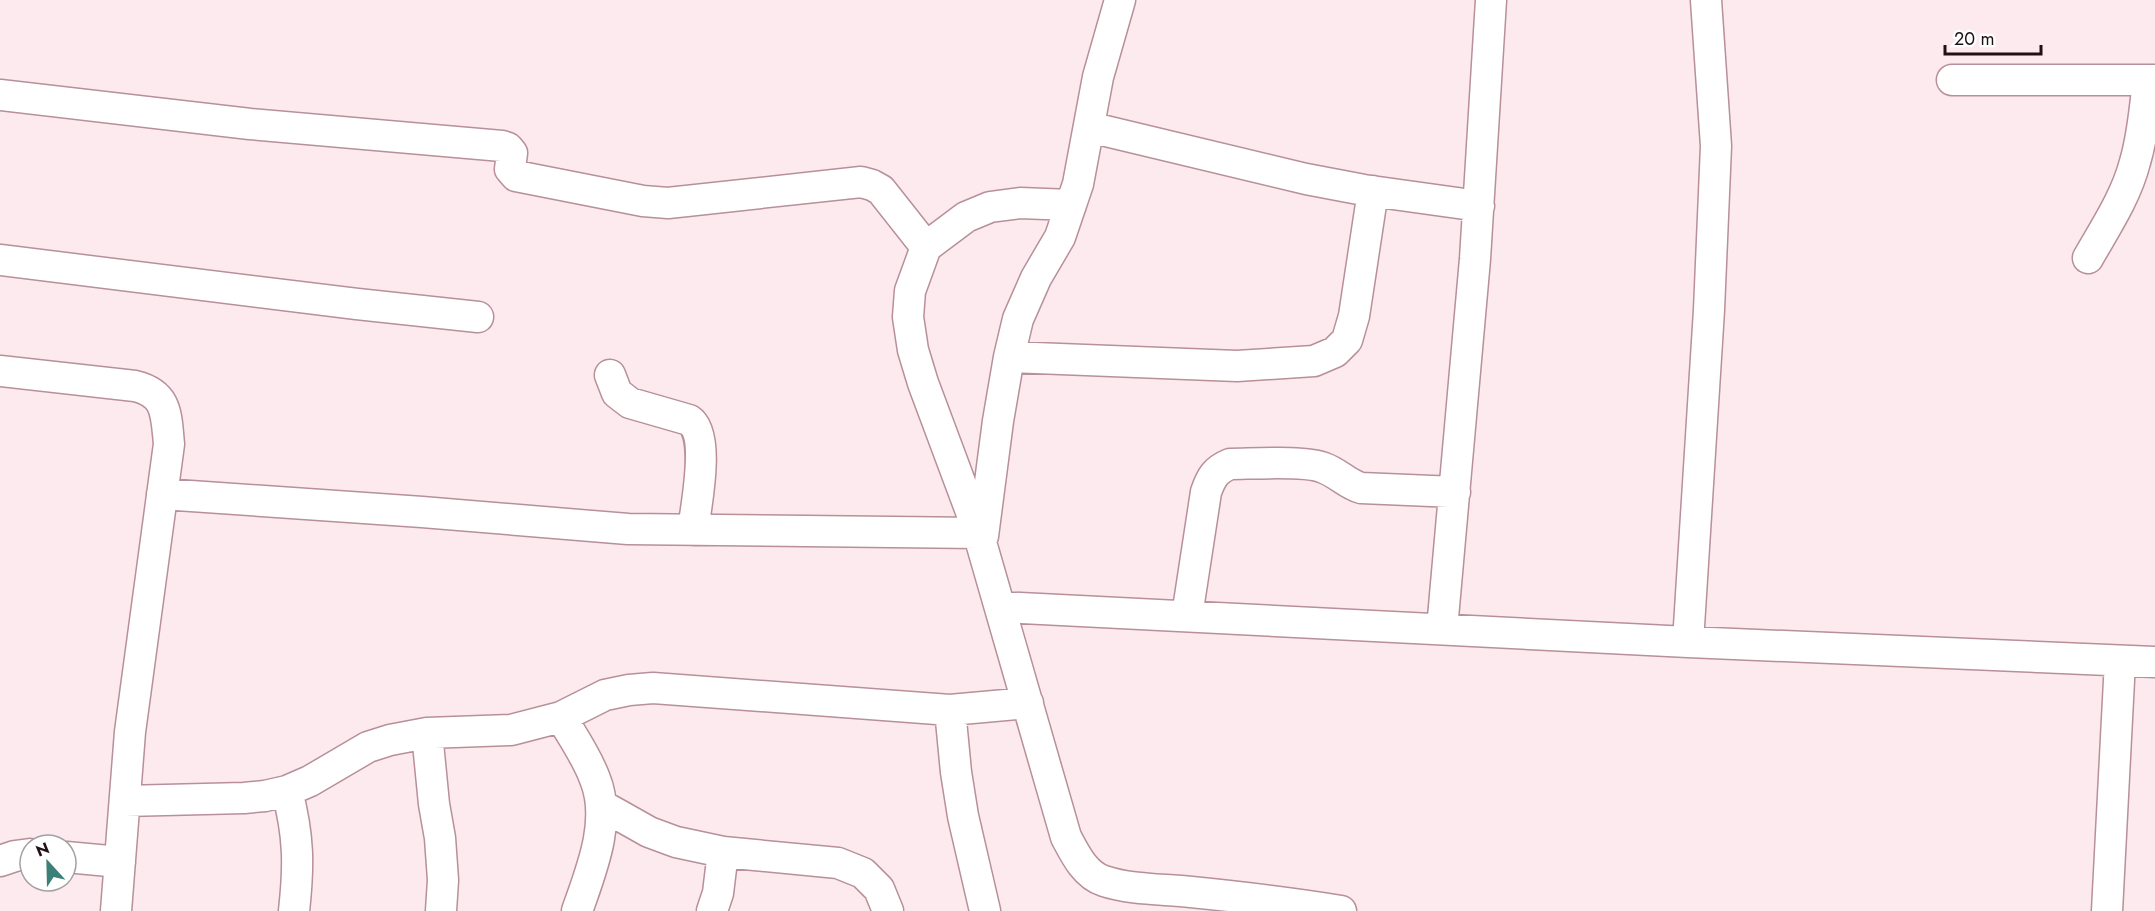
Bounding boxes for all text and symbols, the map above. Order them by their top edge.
scale bar [1945,18,2041,56]
text: 20 m [1954,26,1994,52]
north arrow [18,833,78,893]
text: N [32,837,53,863]

